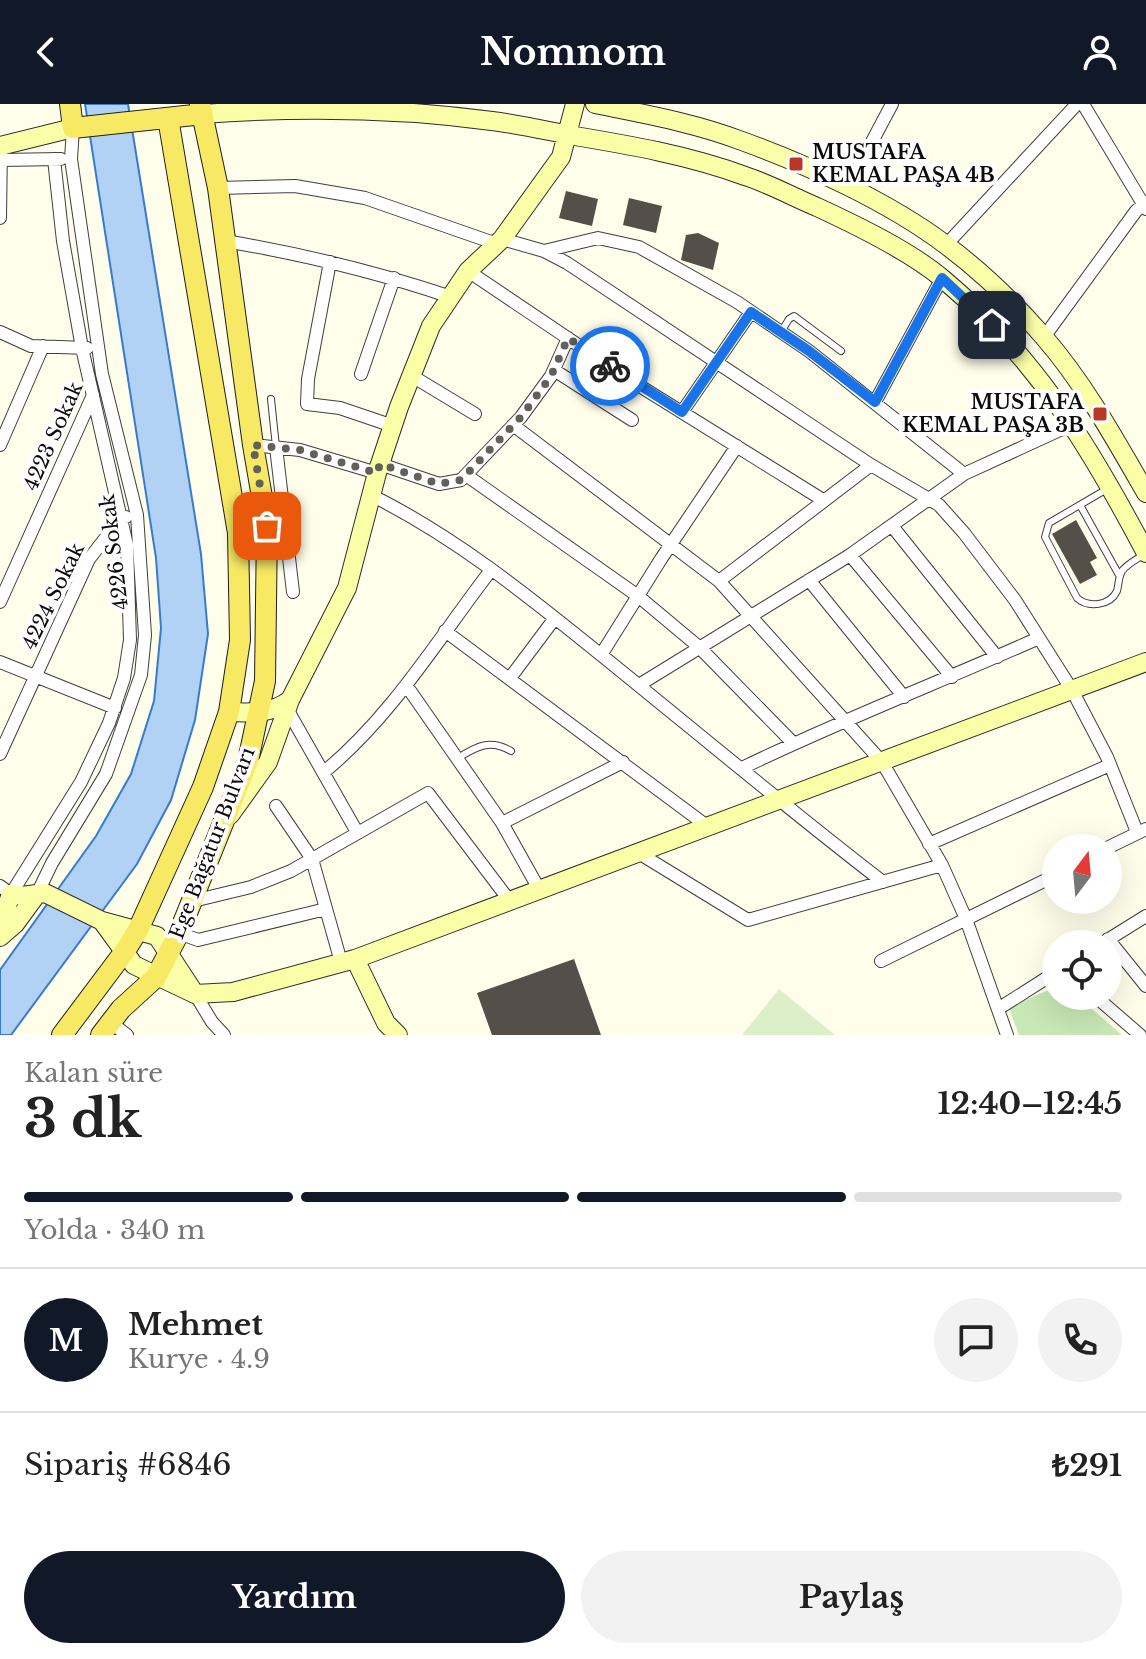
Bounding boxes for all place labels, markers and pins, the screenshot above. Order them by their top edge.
place label: MUSTAFA KEMAL PAŞA 4B [812,140,995,187]
marker: MUSTAFA KEMAL PAŞA 4B [787,155,805,173]
pin [958,291,1026,359]
place label: MUSTAFA KEMAL PAŞA 3B [902,390,1085,437]
marker: MUSTAFA KEMAL PAŞA 3B [1091,405,1109,423]
pin [233,492,301,560]

